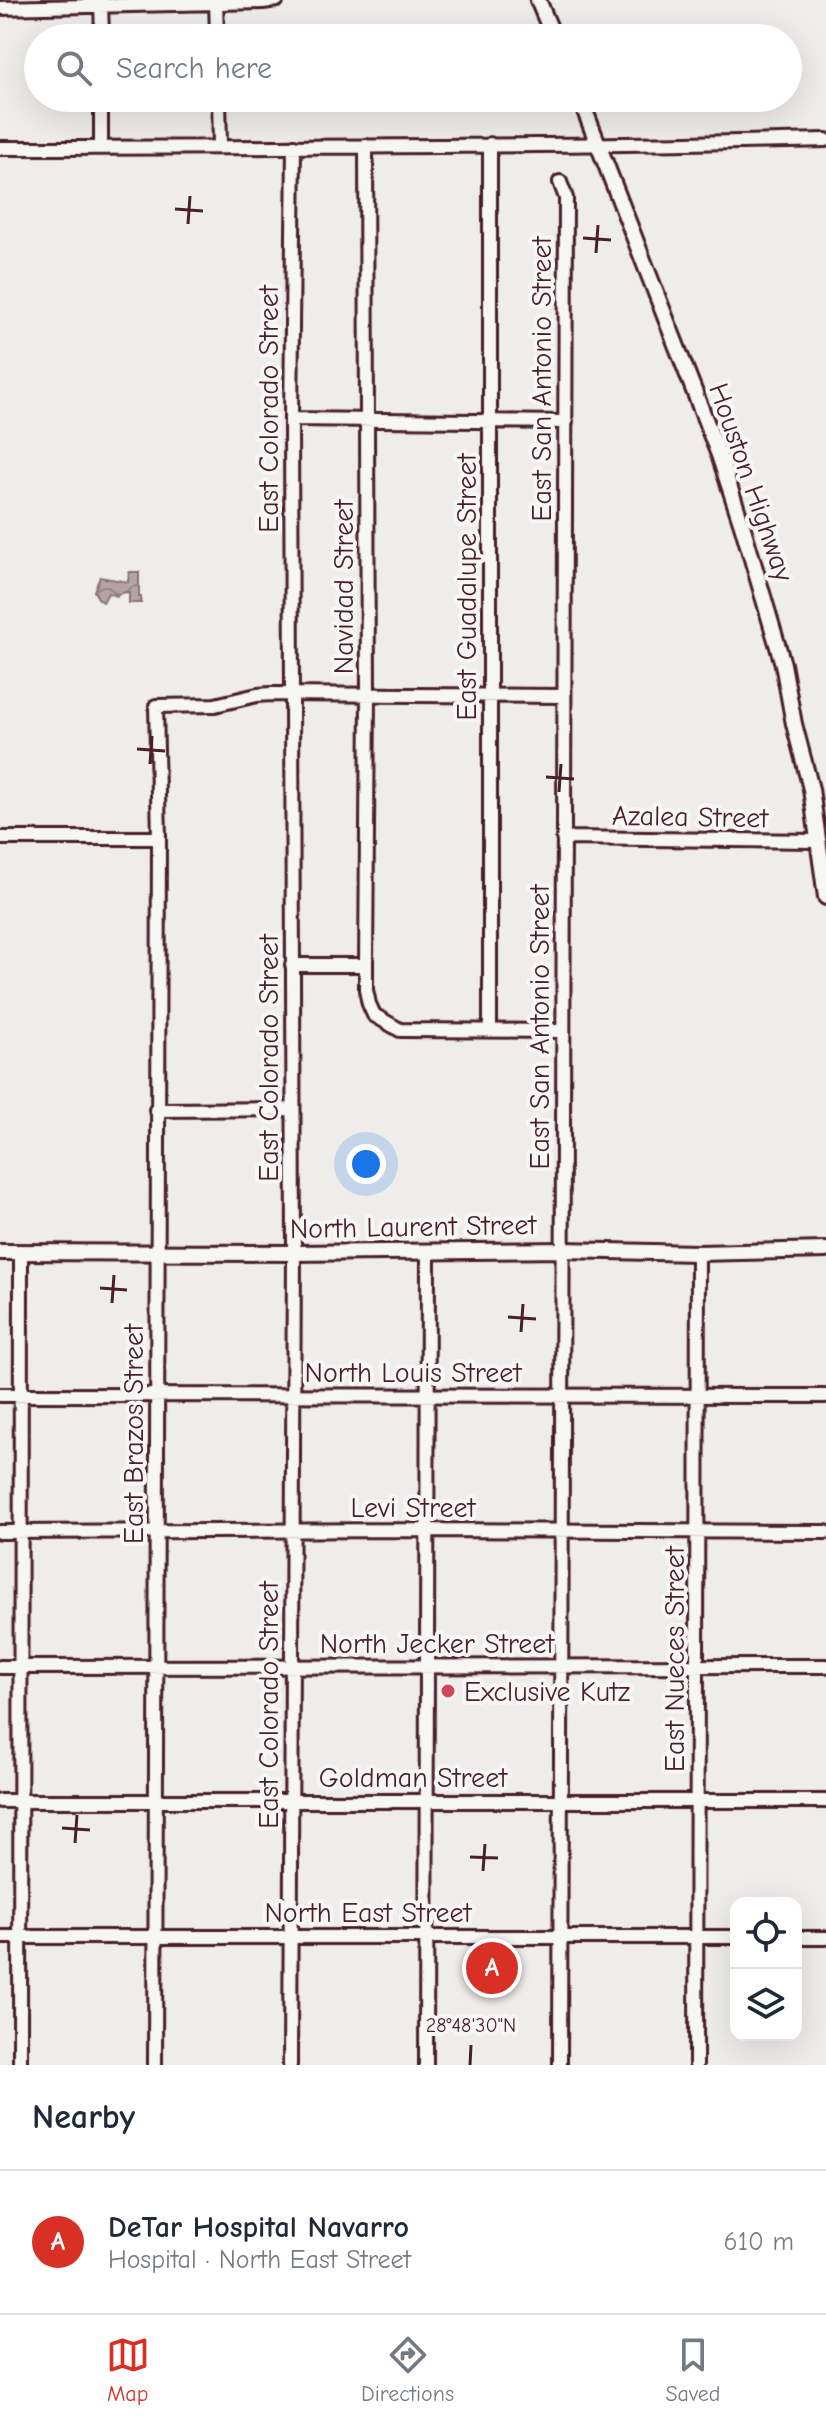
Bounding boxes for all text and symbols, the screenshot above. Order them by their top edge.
search box [24,24,802,112]
icon: search [52,46,96,90]
text: Search here [116,51,272,86]
street label: East San Antonio Street [526,236,558,521]
street label: East Colorado Street [253,284,285,533]
street label: Houston Highway [702,379,800,586]
street label: East Guadalupe Street [451,452,483,721]
street label: Navidad Street [328,499,360,674]
street label: Azalea Street [612,800,769,834]
street label: East San Antonio Street [524,884,556,1169]
street label: East Colorado Street [253,933,285,1182]
your location [346,1144,386,1184]
street label: North Laurent Street [289,1209,538,1245]
street label: East Brazos Street [118,1323,150,1544]
street label: North Louis Street [305,1357,522,1389]
street label: Levi Street [350,1492,477,1524]
street label: East Nueces Street [659,1545,691,1772]
street label: East Colorado Street [253,1580,285,1829]
street label: North Jecker Street [320,1628,555,1660]
place label: Exclusive Kutz [464,1676,630,1708]
marker: Exclusive Kutz [439,1682,457,1700]
street label: Goldman Street [319,1762,508,1794]
street label: North East Street [264,1897,473,1929]
map controls [730,1897,802,2041]
button: locate [730,1897,802,1969]
pin: A [466,1938,518,1998]
button: layers [730,1969,802,2041]
text: 28°48'30"N [426,2014,516,2037]
text: Nearby [32,2097,135,2137]
text: DeTar Hospital Navarro [108,2210,409,2245]
text: A [51,2227,65,2257]
text: 610 m [724,2227,794,2257]
text: Hospital · North East Street [108,2245,411,2275]
tab: Map [106,2333,150,2407]
tab: Directions [361,2333,454,2407]
tab: Saved [665,2333,720,2407]

